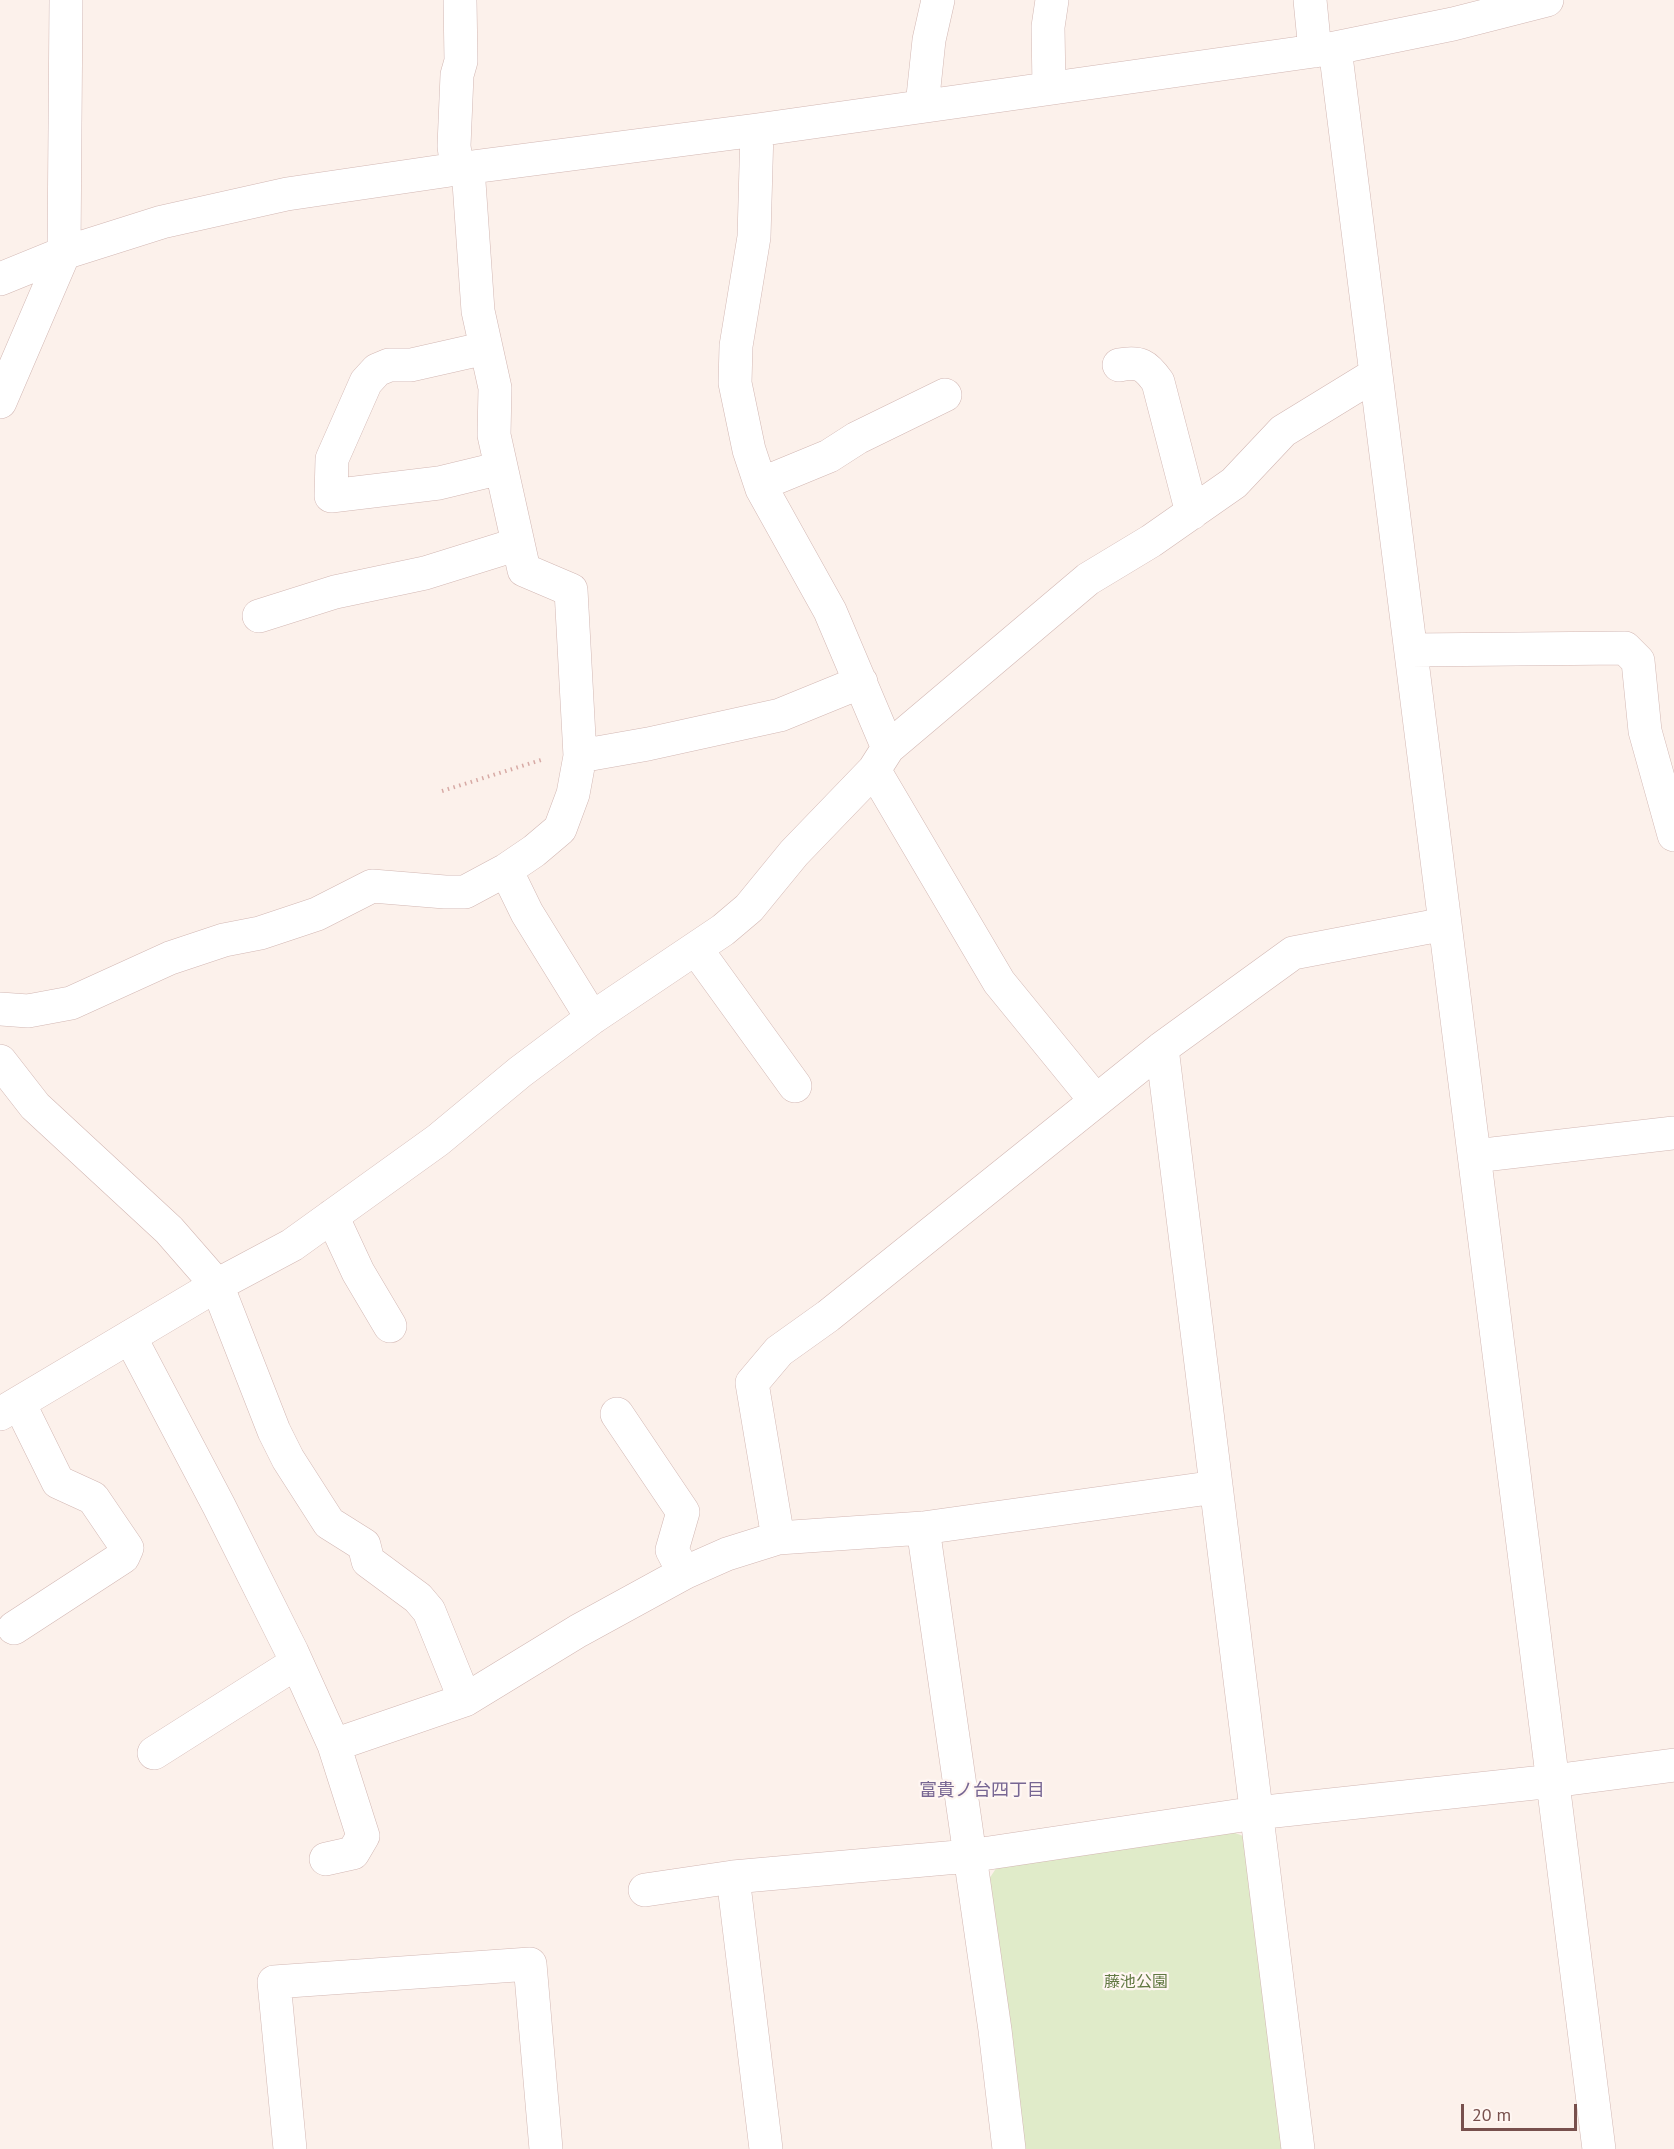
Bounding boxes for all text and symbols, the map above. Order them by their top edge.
district label: 富貴ノ台四丁目 [919,1780,1045,1802]
park label: 藤池公園 [1104,1972,1168,1992]
scale bar [1464,2092,1580,2130]
text: 20 m [1472,2103,1511,2126]

